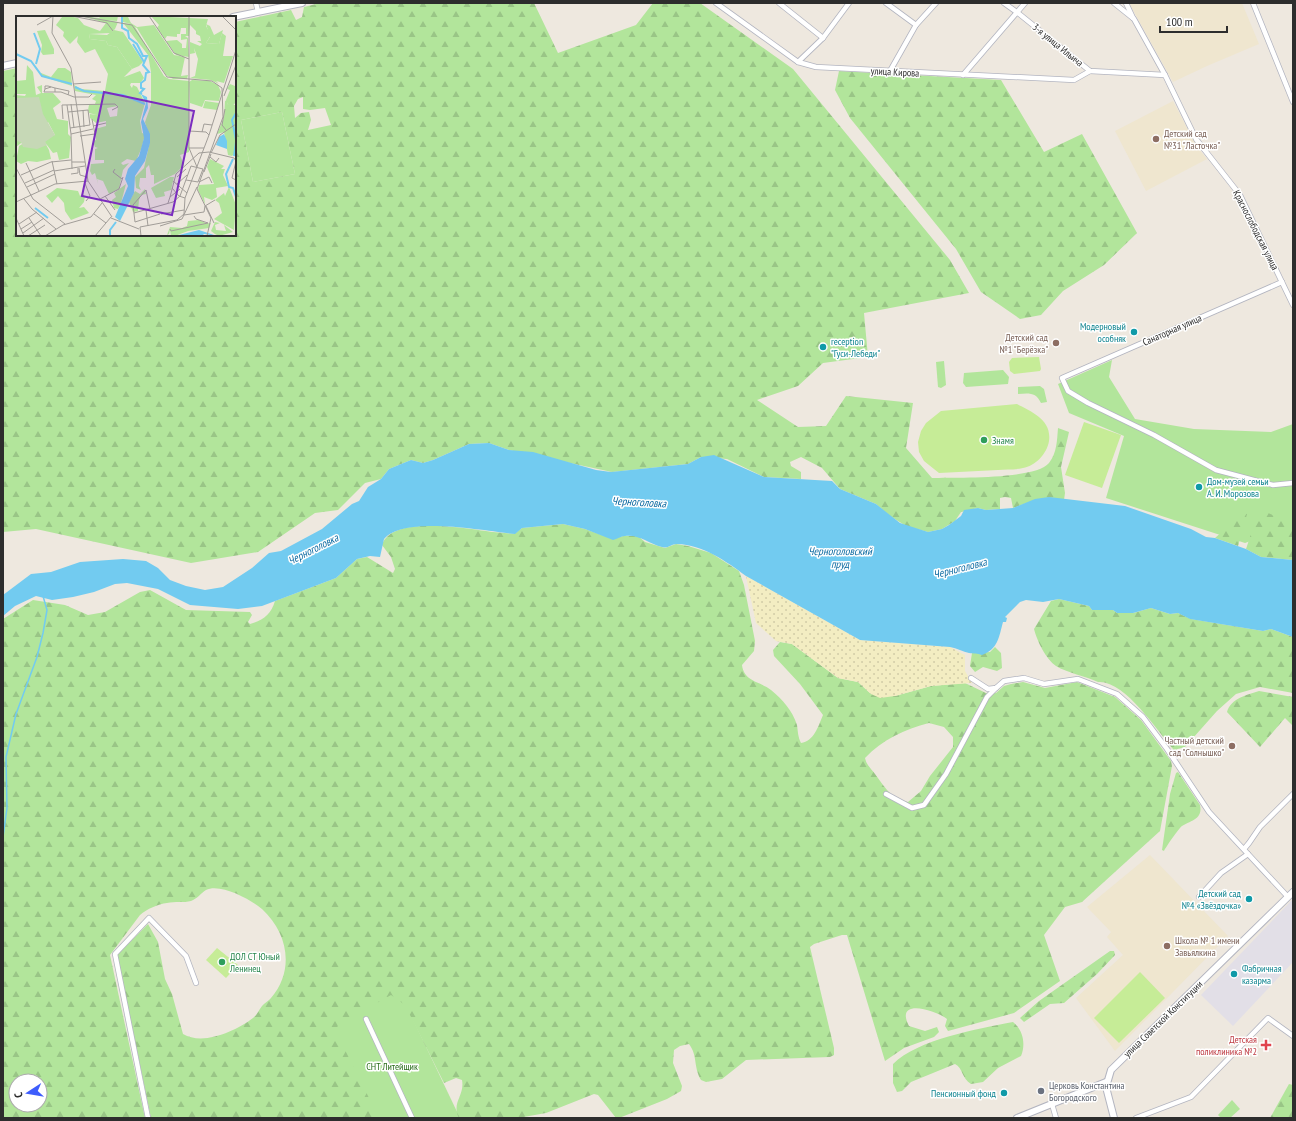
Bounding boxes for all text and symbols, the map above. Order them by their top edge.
scale bar [1160,8,1227,34]
text: 100 m [1166,14,1193,29]
inset map [16,16,236,236]
street label: 3-я улица Ильича [1030,21,1086,69]
street label: улица Кирова [870,64,920,80]
place label: Детский сад №31 "Ласточка" [1164,127,1220,152]
marker: Детский сад №31 "Ласточка" [1151,134,1161,144]
street label: Краснослободская улица [1230,188,1282,272]
street label: Санаторная улица [1140,311,1204,349]
place label: Модерновый особняк [1080,320,1126,345]
marker: Модерновый особняк [1129,327,1139,337]
place label: Детский сад №1 "Берёзка" [1000,331,1049,356]
place label: reception "Гуси-Лебеди" [831,335,880,360]
marker: Детский сад №1 "Берёзка" [1051,338,1061,348]
marker: reception "Гуси-Лебеди" [818,342,828,352]
place label: Знамя [992,434,1014,447]
marker: Знамя [979,435,989,445]
place label: Дом-музей семьи А. И. Морозова [1207,475,1269,500]
marker: Дом-музей семьи А. И. Морозова [1194,482,1204,492]
water label: Черноголовка [611,494,667,510]
water label: Черноголовка [286,530,341,568]
water label: Черноголовский пруд [808,544,873,571]
water label: Черноголовка [932,554,989,581]
place label: Частный детский сад "Солнышко" [1164,734,1224,759]
marker: Частный детский сад "Солнышко" [1227,741,1237,751]
place label: Детский сад №4 «Звёздочка» [1182,887,1242,912]
marker: Детский сад №4 «Звёздочка» [1244,894,1254,904]
place label: Школа № 1 имени Завьялкина [1175,934,1240,959]
marker: Школа № 1 имени Завьялкина [1162,941,1172,951]
place label: ДОЛ СТ Юный Ленинец [229,950,280,975]
marker: ДОЛ СТ Юный Ленинец [217,957,227,967]
place label: Фабричная казарма [1242,962,1282,987]
marker: Фабричная казарма [1229,969,1239,979]
street label: улица Советской Конституции [1121,978,1205,1060]
place label: Детская поликлиника №2 [1196,1033,1257,1058]
marker: Детская поликлиника №2 [1260,1039,1272,1051]
park label: СНТ Литейщик [366,1060,418,1073]
north arrow [8,1073,48,1113]
place label: Церковь Константина Богородского [1049,1079,1125,1104]
marker: Церковь Константина Богородского [1036,1086,1046,1096]
place label: Пенсионный фонд [931,1087,997,1100]
marker: Пенсионный фонд [999,1088,1009,1098]
text: С [11,1091,26,1099]

